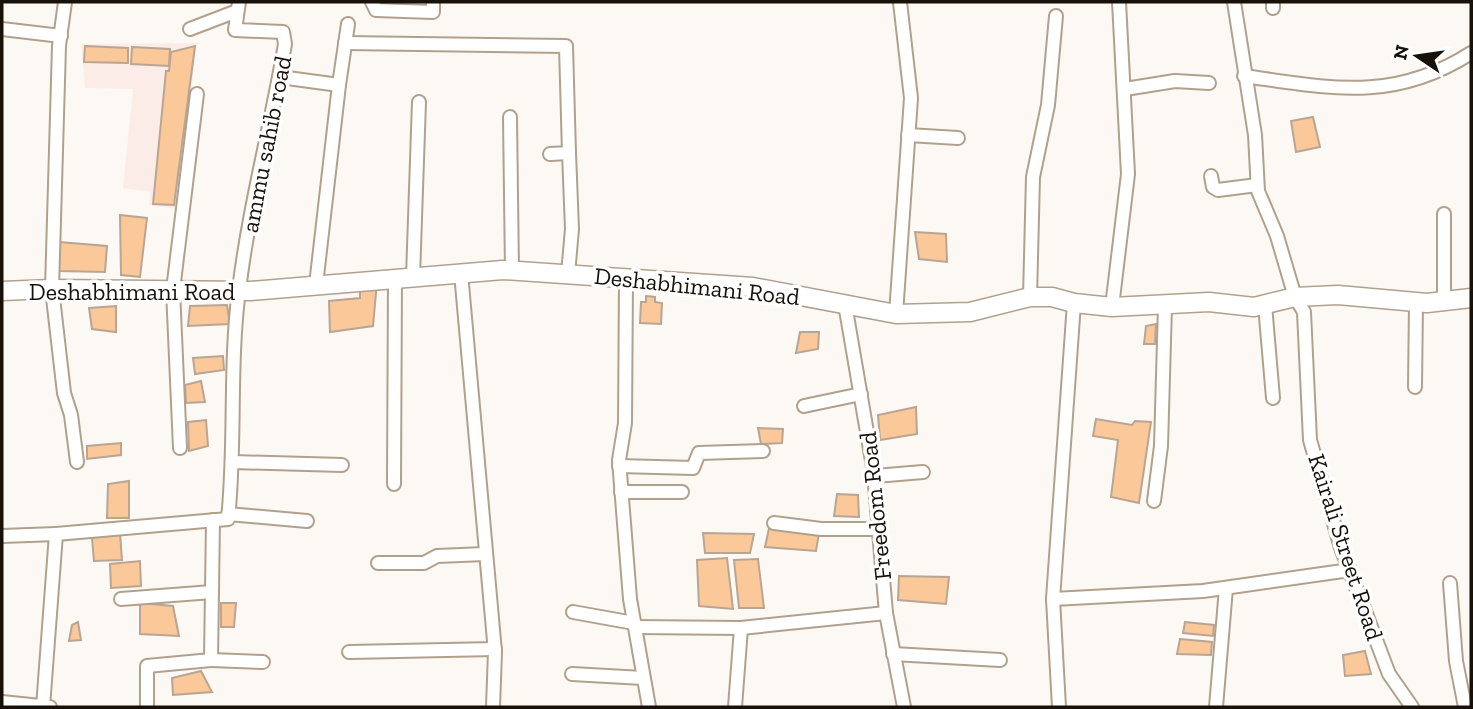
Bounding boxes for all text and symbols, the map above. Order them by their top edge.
north arrow [1382,21,1452,91]
text: N [1388,43,1414,62]
street label: ammu sahib road [235,53,297,235]
street label: Deshabhimani Road [593,261,801,311]
street label: Deshabhimani Road [29,277,235,306]
street label: Freedom Road [853,430,897,582]
street label: Kairali Street Road [1302,450,1390,644]

